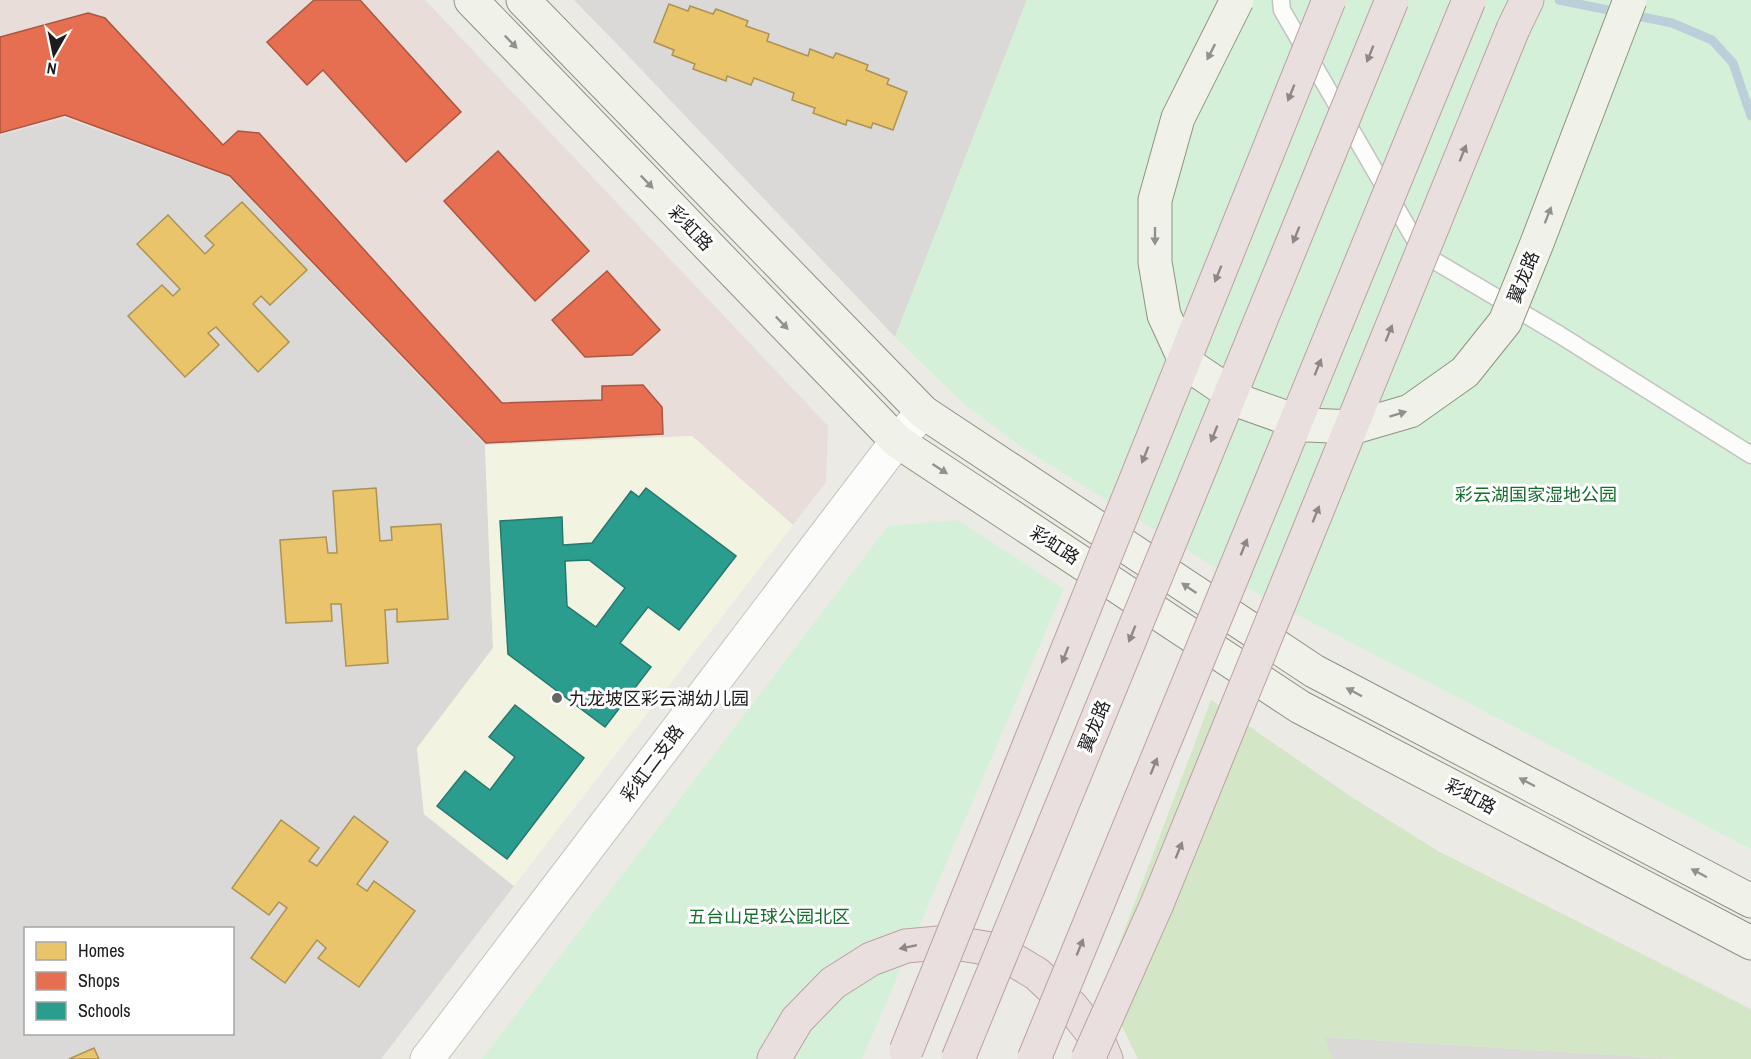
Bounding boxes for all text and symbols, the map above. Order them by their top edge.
north arrow [24,24,84,84]
one-way arrow [504,35,518,49]
one-way arrow [1206,44,1216,61]
one-way arrow [1365,45,1374,63]
text: N [45,57,58,80]
one-way arrow [1286,84,1295,102]
one-way arrow [1458,143,1468,161]
one-way arrow [640,175,654,190]
street label: 彩虹路 [663,200,719,256]
one-way arrow [1543,206,1553,224]
one-way arrow [1291,226,1301,244]
one-way arrow [1150,227,1160,246]
street label: 翼龙路 [1501,247,1545,307]
one-way arrow [1213,265,1222,283]
one-way arrow [775,315,789,329]
one-way arrow [1384,324,1394,342]
one-way arrow [1313,357,1323,375]
one-way arrow [1389,409,1407,418]
one-way arrow [1209,426,1219,444]
one-way arrow [1140,446,1149,464]
one-way arrow [931,463,947,475]
park label: 彩云湖国家湿地公园 [1455,482,1617,507]
one-way arrow [1312,505,1321,523]
street label: 彩虹路 [1026,520,1084,570]
one-way arrow [1240,538,1249,556]
one-way arrow [1181,583,1197,594]
one-way arrow [1127,626,1137,644]
one-way arrow [1060,647,1070,665]
place label: 九龙坡区彩云湖幼儿园 [569,686,749,711]
one-way arrow [1345,687,1362,697]
marker: 九龙坡区彩云湖幼儿园 [550,691,564,705]
street label: 翼龙路 [1072,696,1116,756]
street label: 彩虹二支路 [615,720,689,806]
one-way arrow [1149,757,1159,775]
street label: 彩虹路 [1441,772,1501,820]
one-way arrow [1518,778,1535,787]
one-way arrow [1175,841,1184,859]
one-way arrow [1691,868,1708,878]
park label: 五台山足球公园北区 [688,904,850,929]
legend [24,927,234,1035]
one-way arrow [1075,937,1085,955]
text: Homes [78,938,125,963]
one-way arrow [899,943,918,952]
text: Shops [78,968,120,993]
text: Schools [78,998,131,1023]

